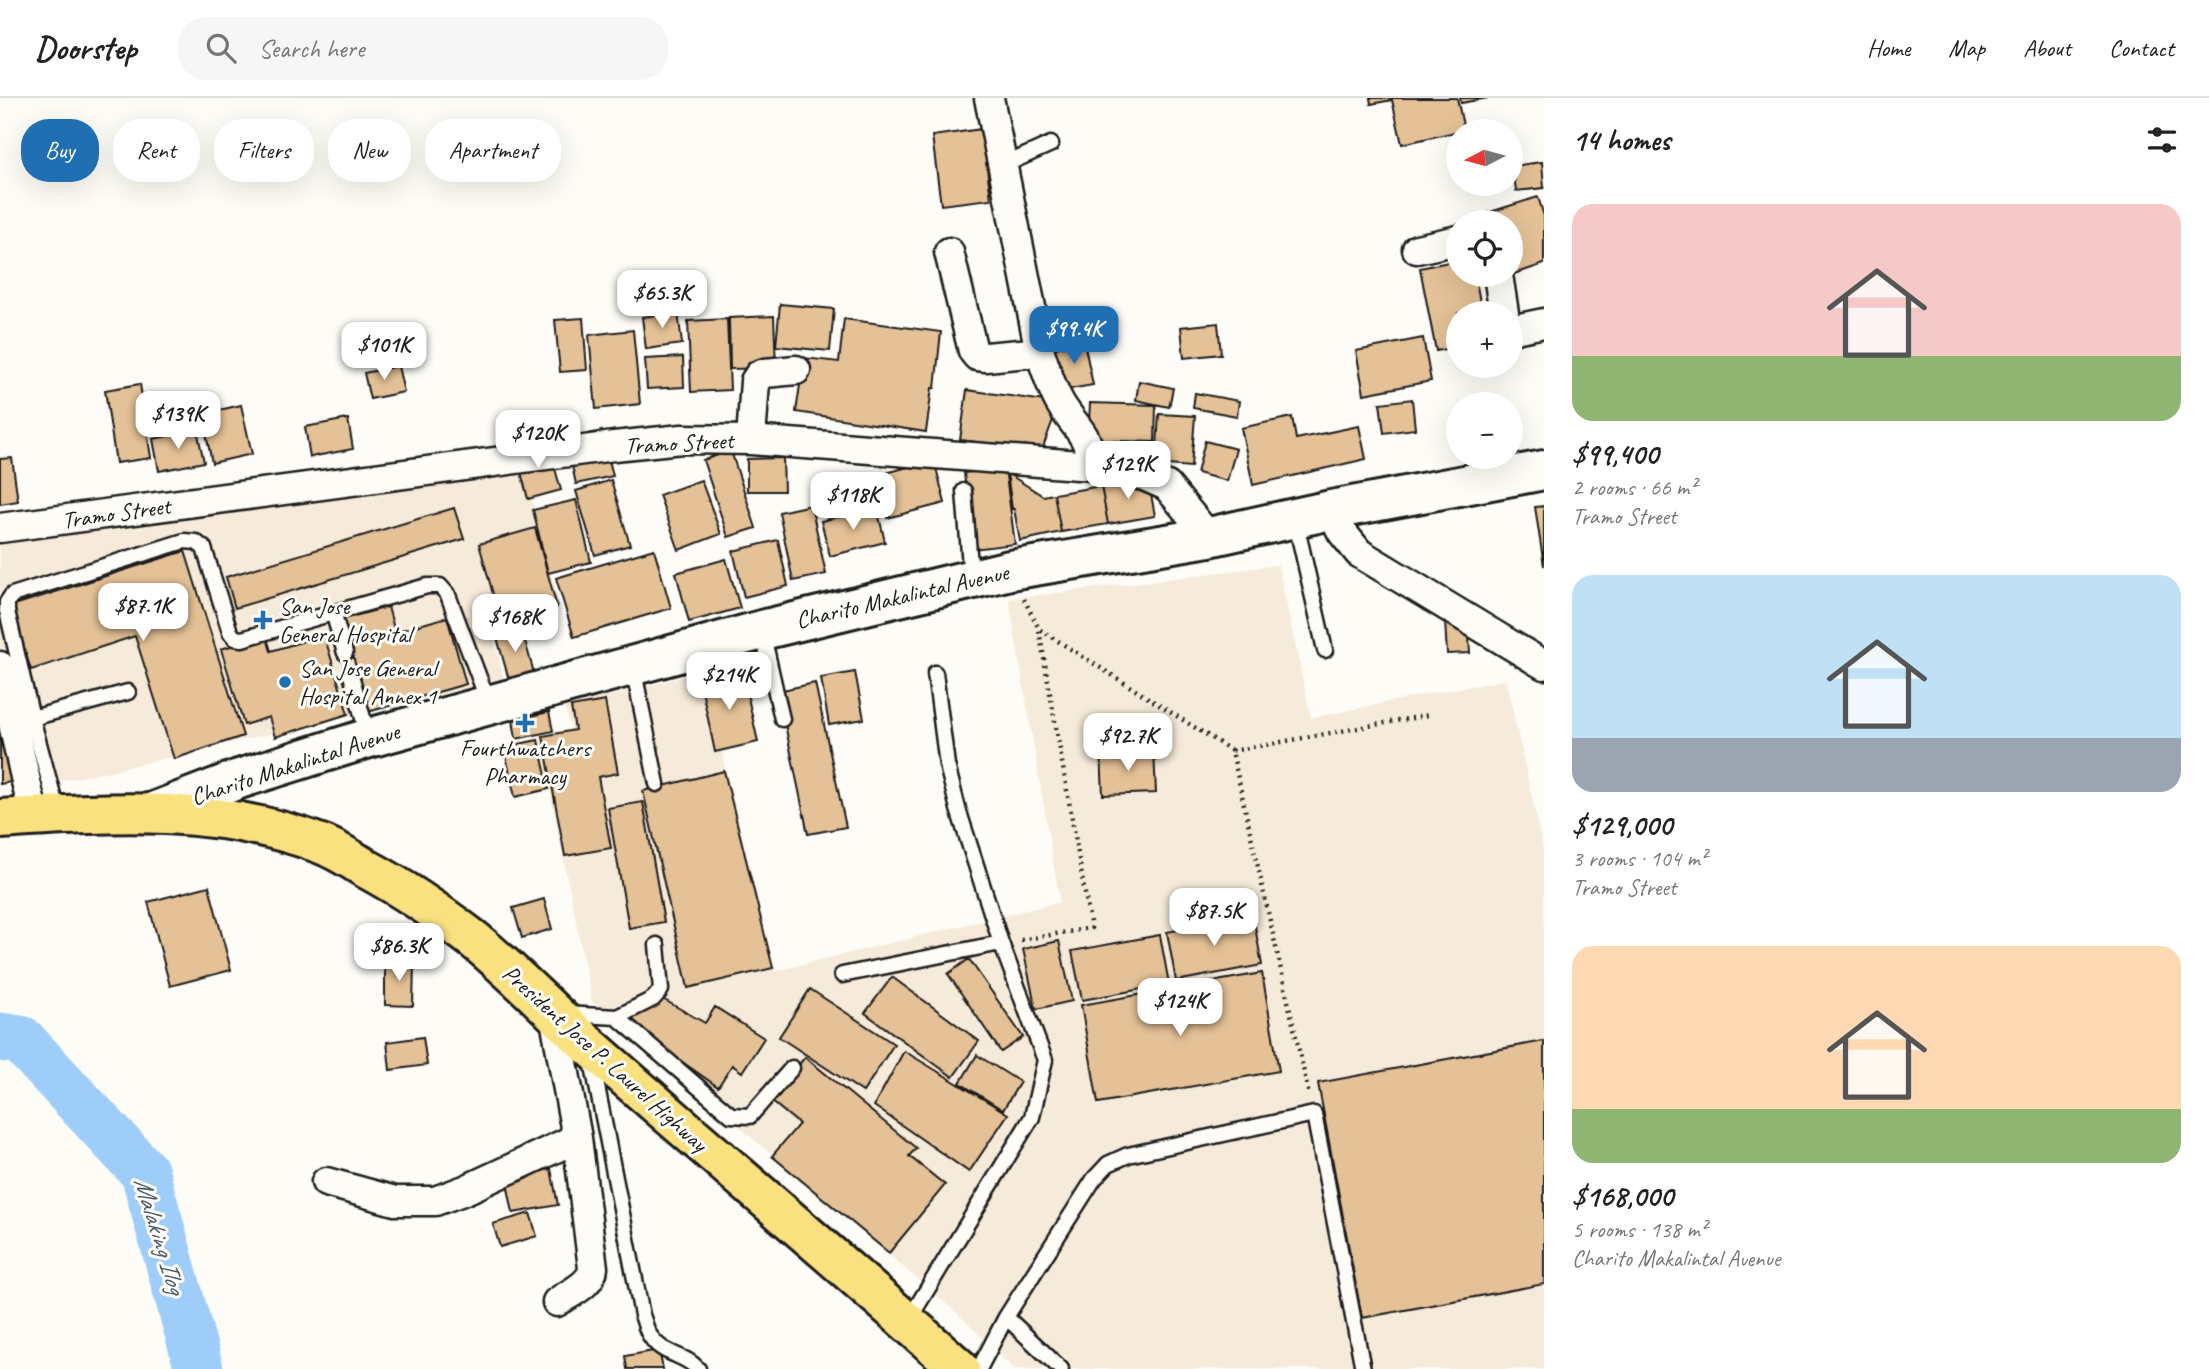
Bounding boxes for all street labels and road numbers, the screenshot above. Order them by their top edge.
street label: Tramo Street [624,425,736,461]
street label: Tramo Street [60,490,174,535]
street label: Charito Makalintal Avenue [793,556,1013,635]
street label: Charito Makalintal Avenue [187,715,405,812]
street label: President Jose P. Laurel Highway [496,958,715,1159]

